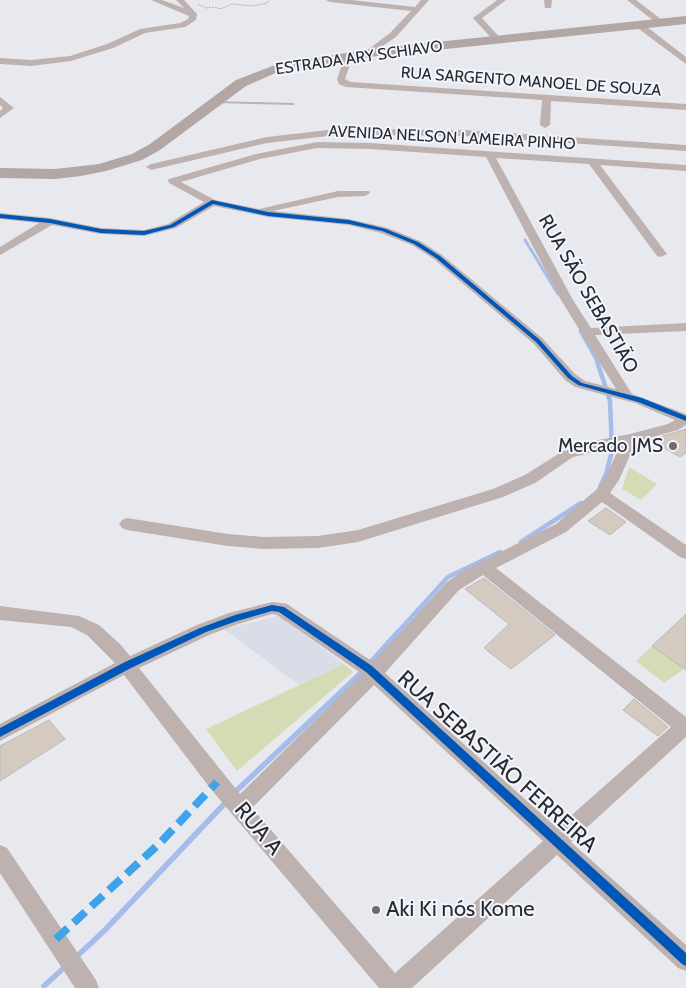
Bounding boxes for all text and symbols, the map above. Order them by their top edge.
street label: ESTRADA ARY SCHIAVO [274,37,444,79]
street label: RUA SARGENTO MANOEL DE SOUZA [400,63,662,101]
street label: AVENIDA NELSON LAMEIRA PINHO [328,122,576,154]
street label: RUA SÃO SEBASTIÃO [533,211,643,377]
place label: Mercado JMS [558,435,663,457]
marker: Mercado JMS [667,440,679,452]
street label: RUA SEBASTIÃO FERREIRA [392,665,602,859]
street label: RUA A [228,797,288,861]
place label: Aki Ki nós Kome [386,897,534,923]
marker: Aki Ki nós Kome [370,904,382,916]

